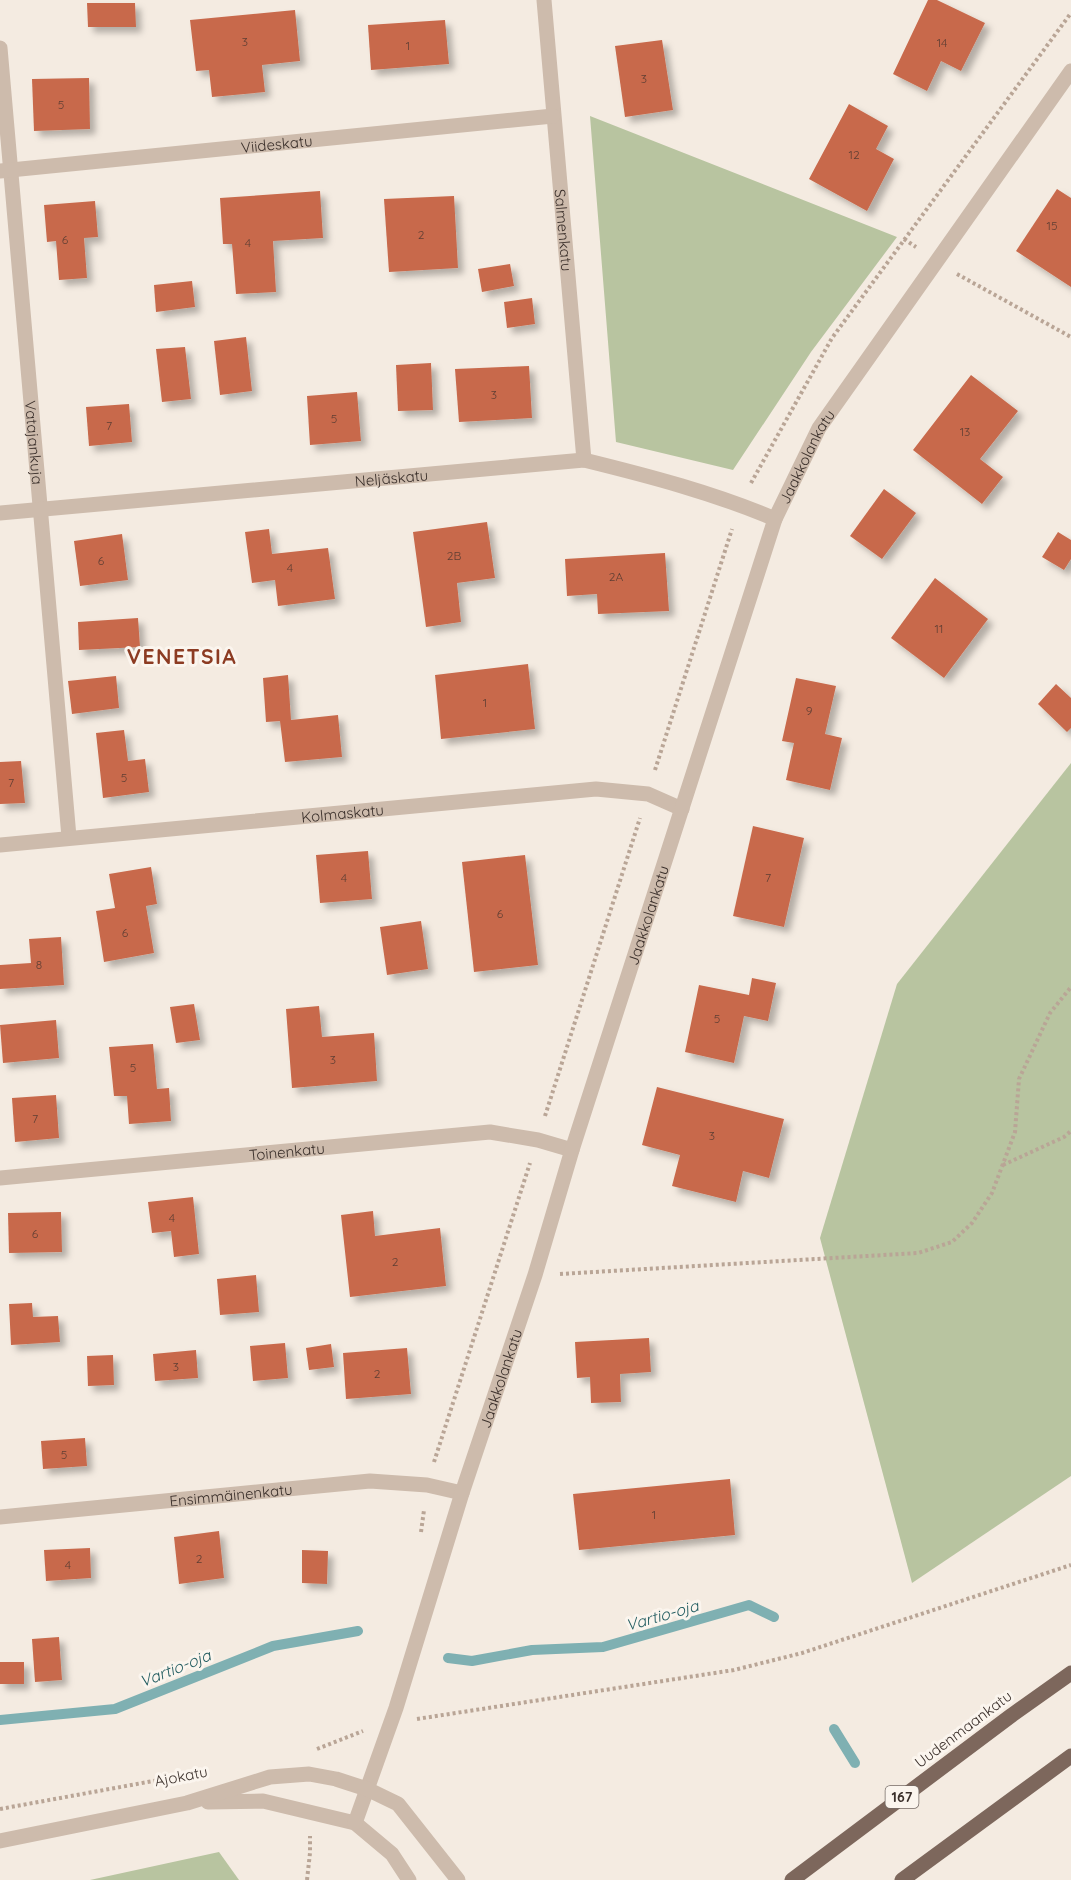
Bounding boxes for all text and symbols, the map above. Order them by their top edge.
house number: 3 [242,34,248,49]
house number: 14 [937,35,947,50]
house number: 1 [406,38,410,53]
house number: 3 [641,71,647,86]
house number: 5 [58,97,64,112]
street label: Viideskatu [240,130,313,156]
house number: 12 [848,147,860,162]
street label: Salmenkatu [551,188,577,272]
house number: 15 [1047,218,1057,233]
house number: 2 [418,227,425,242]
house number: 6 [62,232,69,247]
house number: 4 [245,235,251,250]
house number: 3 [491,387,497,402]
street label: Vatajankuja [21,400,48,485]
street label: Jaakkolankatu [774,406,839,507]
house number: 5 [331,411,337,426]
house number: 7 [106,418,112,433]
house number: 13 [960,424,970,439]
street label: Neljäskatu [354,465,429,490]
house number: 2B [447,548,461,563]
house number: 6 [98,553,105,568]
house number: 4 [287,560,293,575]
house number: 2A [609,569,623,584]
house number: 11 [935,621,943,636]
district label: VENETSIA [127,643,237,669]
house number: 1 [483,695,487,710]
house number: 9 [806,703,813,718]
house number: 5 [121,770,127,785]
house number: 7 [8,775,14,790]
street label: Kolmaskatu [300,799,385,826]
street label: Jaakkolankatu [623,863,672,967]
house number: 4 [341,870,347,885]
house number: 7 [765,870,771,885]
house number: 6 [497,906,504,921]
house number: 6 [122,925,129,940]
house number: 8 [36,957,42,972]
house number: 5 [714,1011,720,1026]
house number: 3 [330,1052,336,1067]
house number: 5 [130,1060,136,1075]
house number: 7 [32,1111,38,1126]
house number: 3 [709,1128,715,1143]
street label: Toinenkatu [248,1138,325,1164]
house number: 4 [169,1210,175,1225]
house number: 6 [32,1226,39,1241]
house number: 2 [392,1254,399,1269]
street label: Jaakkolankatu [475,1326,526,1430]
house number: 3 [173,1359,179,1374]
house number: 2 [374,1366,381,1381]
house number: 5 [61,1447,67,1462]
street label: Ensimmäinenkatu [168,1479,293,1510]
house number: 1 [652,1507,656,1522]
house number: 2 [196,1551,203,1566]
house number: 4 [65,1557,71,1572]
water label: Vartio-oja [623,1595,702,1635]
water label: Vartio-oja [137,1644,215,1691]
street label: Uudenmaankatu [911,1686,1015,1772]
street label: Ajokatu [153,1762,209,1790]
road number: 167 [886,1786,918,1808]

